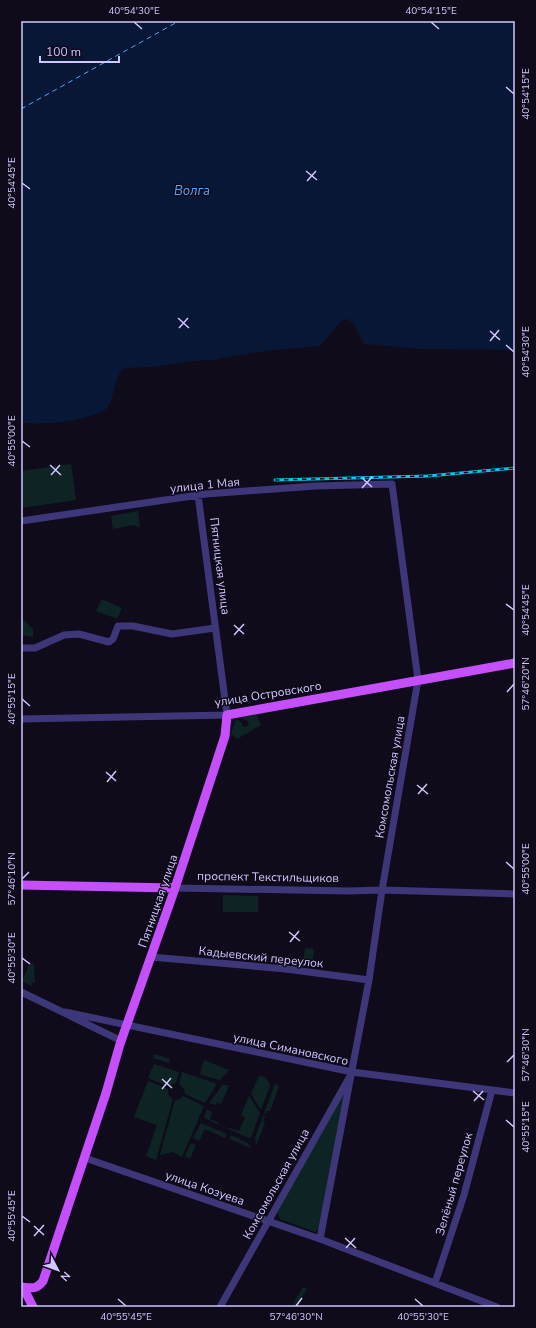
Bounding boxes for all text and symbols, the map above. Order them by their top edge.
text: 40°54'30"E [108,4,160,18]
text: 40°54'15"E [405,4,457,18]
scale bar [40,38,119,64]
text: 100 m [46,44,81,60]
text: 40°54'15"E [519,68,533,120]
text: 40°54'45"E [5,157,19,209]
water label: Волга [174,182,210,200]
text: 40°54'30"E [519,326,533,378]
text: 40°55'00"E [5,415,19,467]
street label: улица 1 Мая [169,473,241,497]
street label: Пятницкая улица [206,516,234,616]
text: 40°54'45"E [519,584,533,636]
text: 57°46'20"N [519,657,533,711]
text: 40°55'15"E [5,673,19,725]
street label: улица Островского [213,678,323,710]
street label: Комсомольская улица [371,714,409,840]
text: 40°55'00"E [519,843,533,895]
text: 57°46'10"N [5,852,19,906]
street label: Пятницкая улица [134,852,182,950]
street label: проспект Текстильщиков [197,868,339,886]
text: 40°55'30"E [5,932,19,984]
street label: Кадыевский переулок [198,943,325,972]
text: 57°46'30"N [519,1028,533,1082]
street label: улица Симановского [232,1029,350,1069]
text: 40°55'15"E [519,1101,533,1153]
street label: Комсомольская улица [239,1126,313,1242]
street label: Зелёный переулок [432,1130,477,1237]
street label: улица Козуева [163,1167,247,1209]
text: 40°55'45"E [5,1190,19,1242]
north arrow [38,1250,78,1290]
text: N [57,1268,74,1284]
text: 40°55'45"E [100,1310,152,1324]
text: 57°46'30"N [269,1310,323,1324]
text: 40°55'30"E [397,1310,449,1324]

